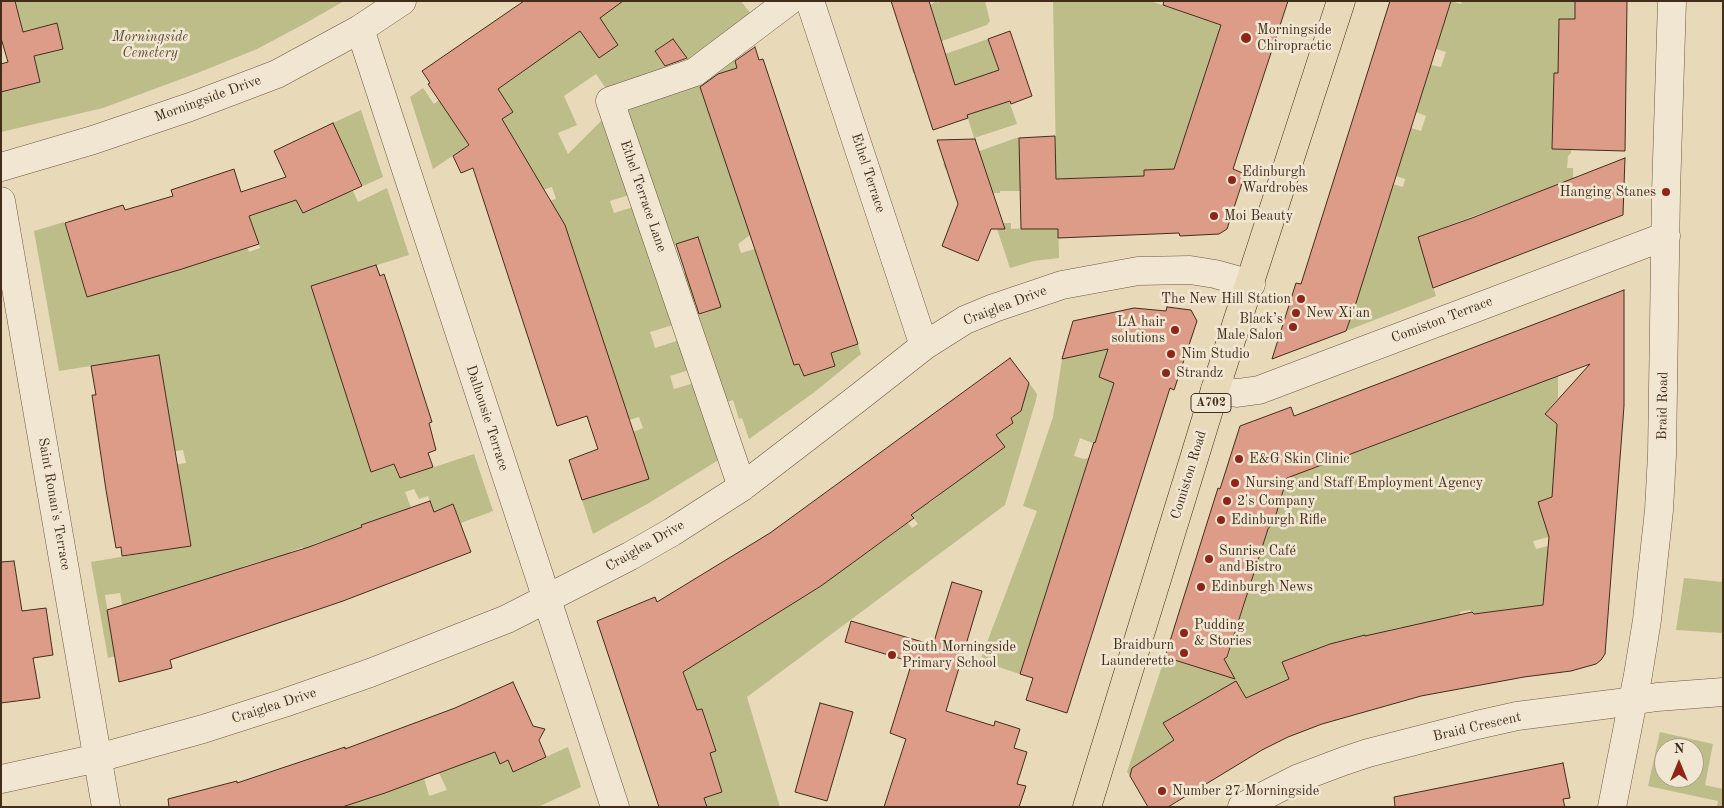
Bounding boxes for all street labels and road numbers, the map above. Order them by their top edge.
street label: Morningside Drive [152,72,264,126]
street label: Ethel Terrace [847,131,889,215]
street label: Ethel Terrace Lane [616,138,670,254]
street label: Craiglea Drive [961,282,1049,330]
street label: Comiston Terrace [1389,293,1495,347]
street label: Dalhousie Terrace [462,363,512,473]
street label: Braid Road [1654,372,1672,440]
road number: A702 [1191,393,1231,412]
street label: Comiston Road [1168,429,1210,521]
street label: Saint Ronan's Terrace [34,436,74,572]
street label: Craiglea Drive [603,517,687,575]
street label: Craiglea Drive [230,684,318,728]
street label: Braid Crescent [1431,709,1523,745]

